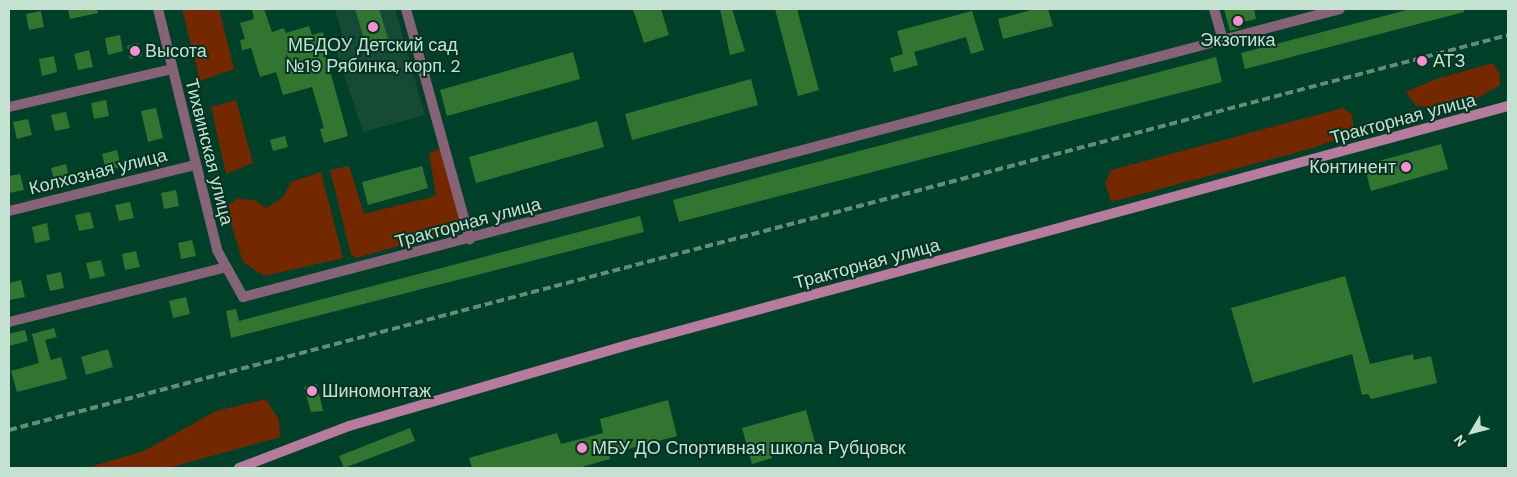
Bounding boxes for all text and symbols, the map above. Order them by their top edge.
marker: Экзотика [1232,15,1244,27]
marker: МБДОУ Детский сад №19 Рябинка, корп. 2 [367,21,379,33]
place label: Экзотика [1200,29,1276,51]
place label: МБДОУ Детский сад №19 Рябинка, корп. 2 [285,35,461,78]
place label: Высота [145,40,207,62]
marker: Высота [129,45,141,57]
place label: АТЗ [1433,50,1465,72]
marker: АТЗ [1415,54,1429,68]
street label: Тихвинская улица [180,77,238,227]
street label: Тракторная улица [1328,89,1478,149]
street label: Колхозная улица [27,144,169,200]
place label: Континент [1309,156,1396,178]
marker: Континент [1400,161,1412,173]
street label: Тракторная улица [393,193,543,253]
street label: Тракторная улица [792,234,942,294]
place label: Шиномонтаж [322,380,431,402]
marker: Шиномонтаж [306,385,318,397]
north arrow [1447,407,1497,457]
text: N [1450,432,1470,451]
place label: МБУ ДО Спортивная школа Рубцовск [592,437,906,459]
marker: МБУ ДО Спортивная школа Рубцовск [576,442,588,454]

